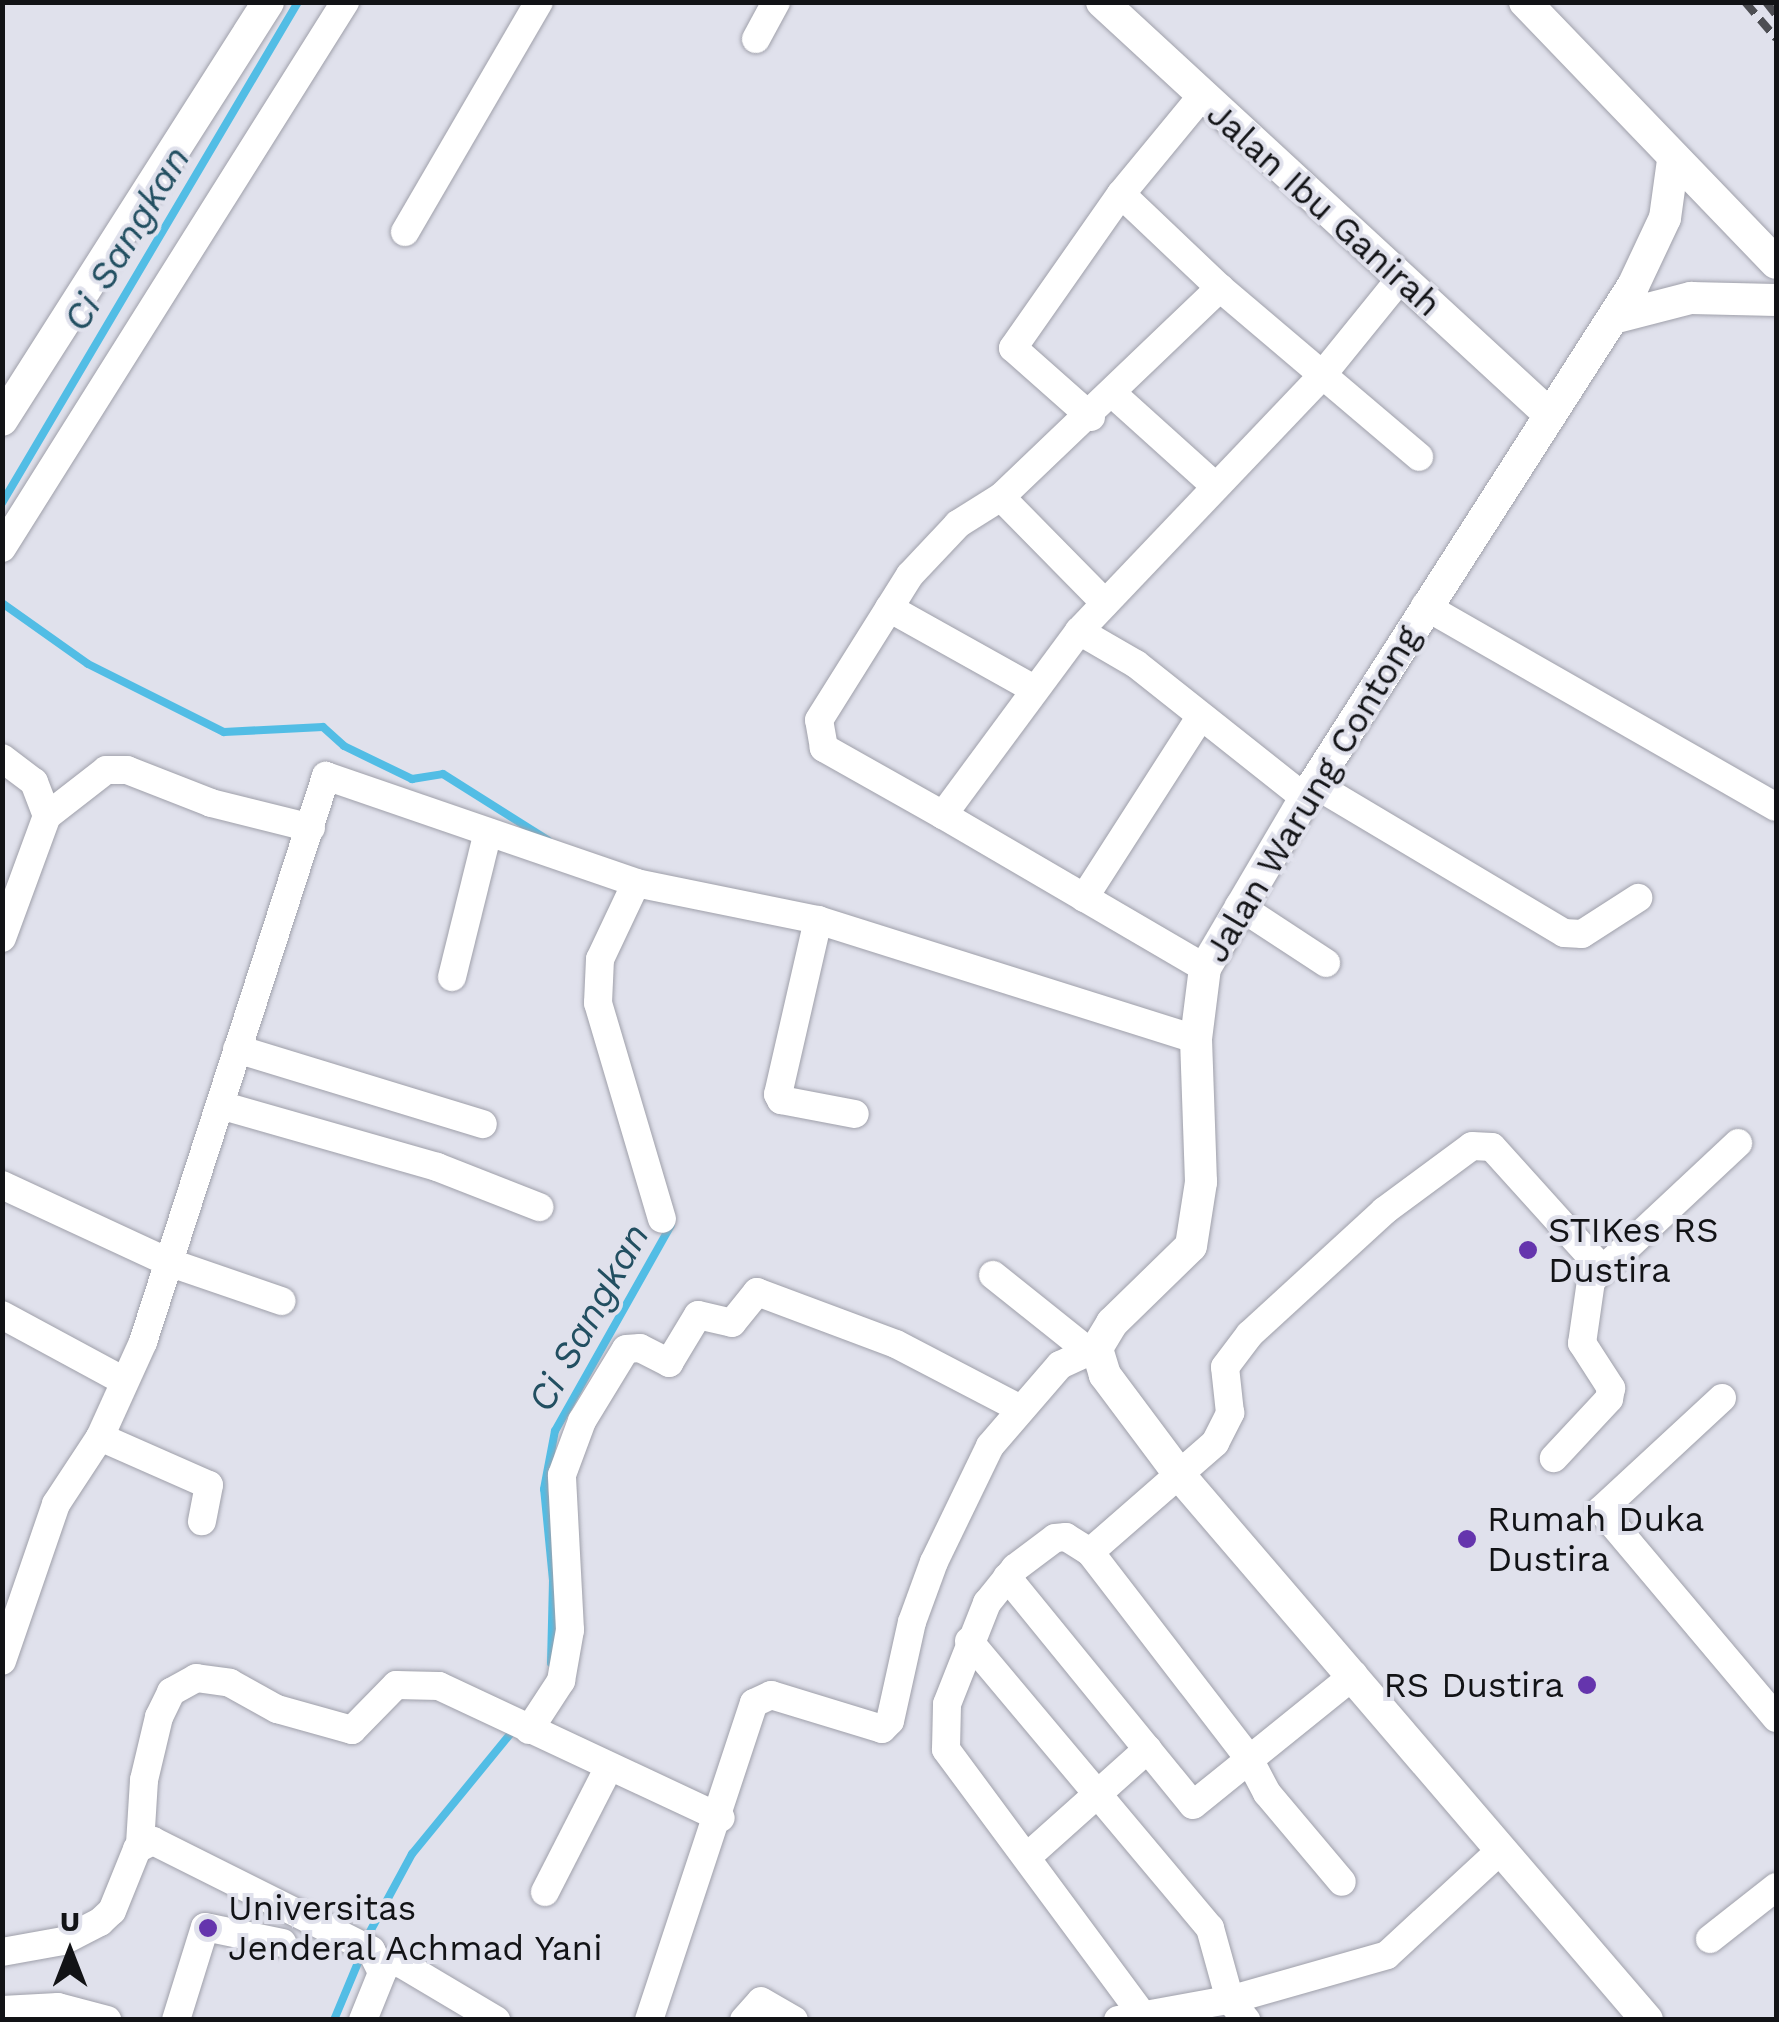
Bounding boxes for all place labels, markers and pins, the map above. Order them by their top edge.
place label: STIKes RS Dustira [1548,1209,1719,1291]
marker: STIKes RS Dustira [1517,1239,1539,1261]
place label: Rumah Duka Dustira [1487,1498,1704,1580]
marker: Rumah Duka Dustira [1456,1528,1478,1550]
place label: RS Dustira [1384,1664,1564,1706]
marker: RS Dustira [1574,1672,1600,1698]
place label: Universitas Jenderal Achmad Yani [228,1887,607,1969]
marker: Universitas Jenderal Achmad Yani [197,1917,219,1939]

